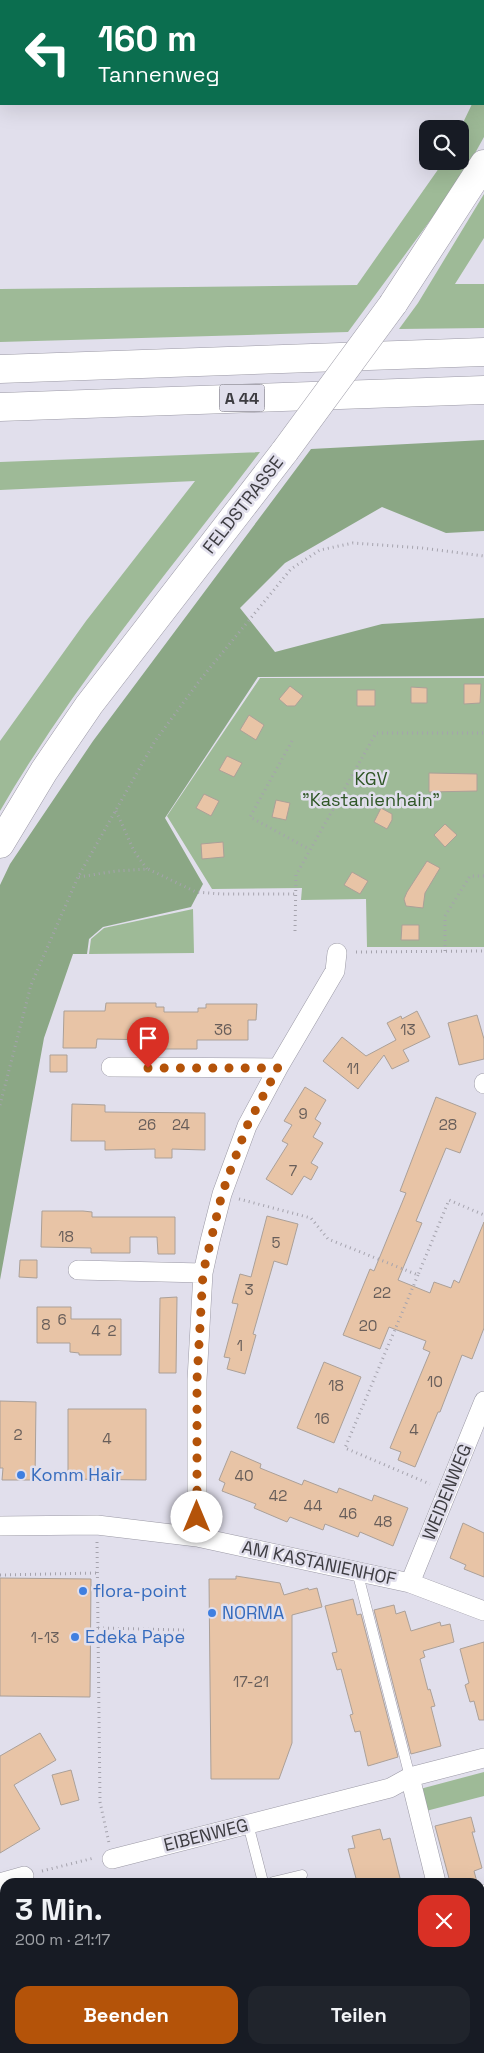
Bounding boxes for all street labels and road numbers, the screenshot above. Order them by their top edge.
road number: A 44 [220,384,264,412]
street label: FELDSTRASSE [197,451,288,558]
street label: WEIDENWEG [417,1440,476,1543]
street label: AM KASTANIENHOF [240,1535,398,1590]
street label: EIBENWEG [161,1813,251,1856]

